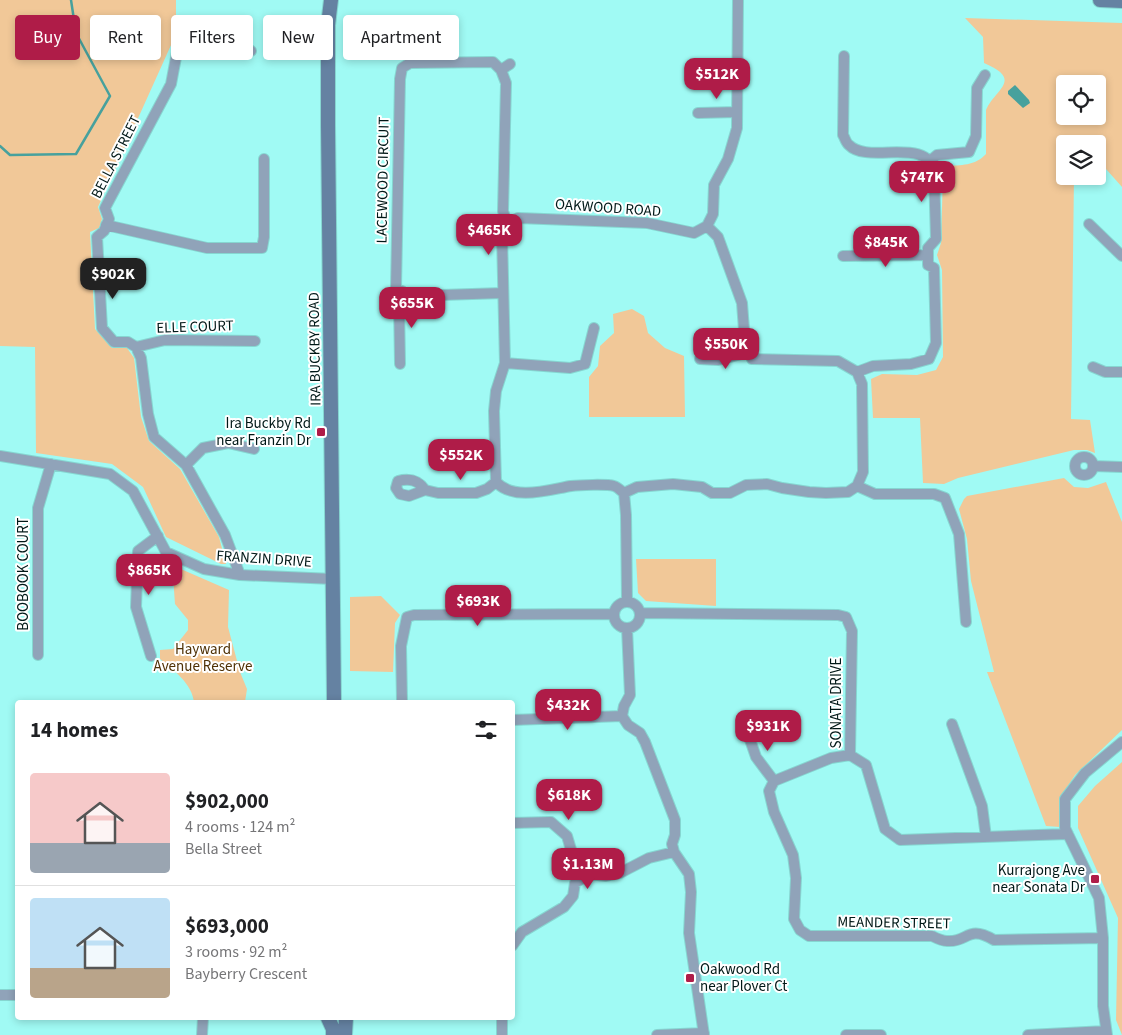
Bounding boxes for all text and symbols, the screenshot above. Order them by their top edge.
chip: Buy [15,15,80,60]
chip: Rent [90,15,161,60]
chip: Filters [171,15,253,60]
chip: New [263,15,333,60]
chip: Apartment [343,15,459,60]
pin: $512K [682,58,752,100]
text: $512K [695,63,739,85]
map controls [1056,75,1106,185]
button: locate [1056,75,1106,125]
street label: BELLA STREET [86,112,146,202]
street label: LACEWOOD CIRCUIT [371,116,395,244]
button: layers [1056,135,1106,185]
pin: $747K [887,160,957,203]
text: $747K [900,166,944,188]
street label: OAKWOOD ROAD [554,194,662,222]
pin: $465K [454,214,524,256]
text: $465K [467,219,511,241]
pin: $845K [851,226,921,268]
text: $845K [864,231,908,253]
pin: $902K [78,258,148,300]
text: $902K [91,263,135,285]
pin: $655K [377,286,447,329]
street label: IRA BUCKBY ROAD [304,292,326,406]
text: $655K [390,292,434,314]
street label: ELLE COURT [156,315,234,339]
pin: $550K [691,328,761,370]
text: $550K [704,333,748,355]
place label: Ira Buckby Rd near Franzin Dr [216,413,312,451]
marker: Ira Buckby Rd near Franzin Dr [315,426,327,438]
pin: $552K [426,438,496,481]
text: $552K [439,444,483,466]
street label: BOOBOOK COURT [13,517,34,631]
street label: FRANZIN DRIVE [215,545,313,573]
pin: $865K [114,554,184,596]
text: $865K [127,559,171,581]
pin: $693K [443,584,513,627]
text: $693K [456,590,500,612]
park label: Hayward Avenue Reserve [154,639,252,677]
street label: SONATA DRIVE [826,657,847,748]
pin: $432K [533,688,603,731]
text: $432K [546,694,590,716]
pin: $931K [733,710,803,752]
text: 14 homes [30,715,118,745]
text: $931K [746,715,790,737]
icon: filters [472,716,500,744]
pin: $618K [534,778,604,821]
text: $618K [547,784,591,806]
text: $902,000 [185,786,269,816]
icon: home [70,793,130,853]
text: 4 rooms · 124 m² [185,816,295,838]
text: Bella Street [185,838,262,860]
pin: $1.13M [547,848,629,890]
text: $1.13M [563,853,613,875]
place label: Kurrajong Ave near Sonata Dr [992,860,1086,898]
marker: Kurrajong Ave near Sonata Dr [1089,873,1101,885]
text: $693,000 [185,911,269,941]
street label: MEANDER STREET [837,912,951,934]
icon: home [70,918,130,978]
text: 3 rooms · 92 m² [185,941,287,963]
place label: Oakwood Rd near Plover Ct [700,959,787,997]
text: Bayberry Crescent [185,963,307,985]
marker: Oakwood Rd near Plover Ct [684,972,696,984]

